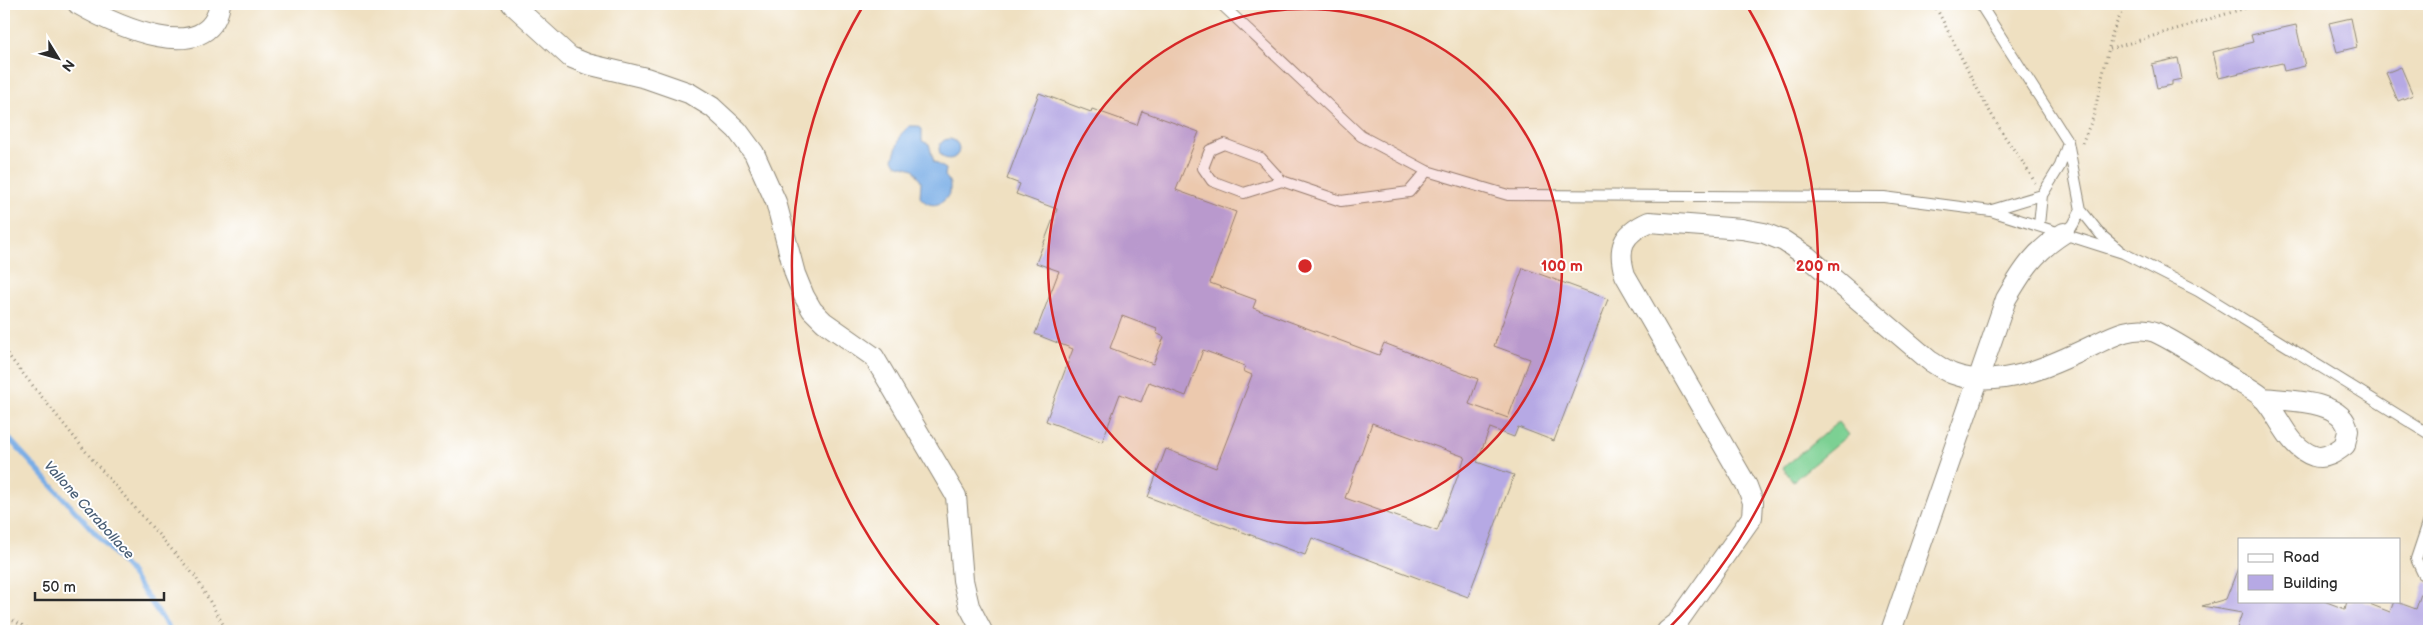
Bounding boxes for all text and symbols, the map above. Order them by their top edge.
north arrow [32,32,82,82]
text: N [58,56,78,75]
centre of rings [1296,257,1314,275]
text: 100 m [1541,257,1583,276]
text: 200 m [1796,257,1840,276]
water label: Vallone Carabollace [40,457,138,563]
legend [2238,538,2400,602]
text: Road [2283,548,2319,567]
scale bar [35,570,164,602]
text: Building [2283,574,2338,593]
text: 50 m [42,578,76,597]

